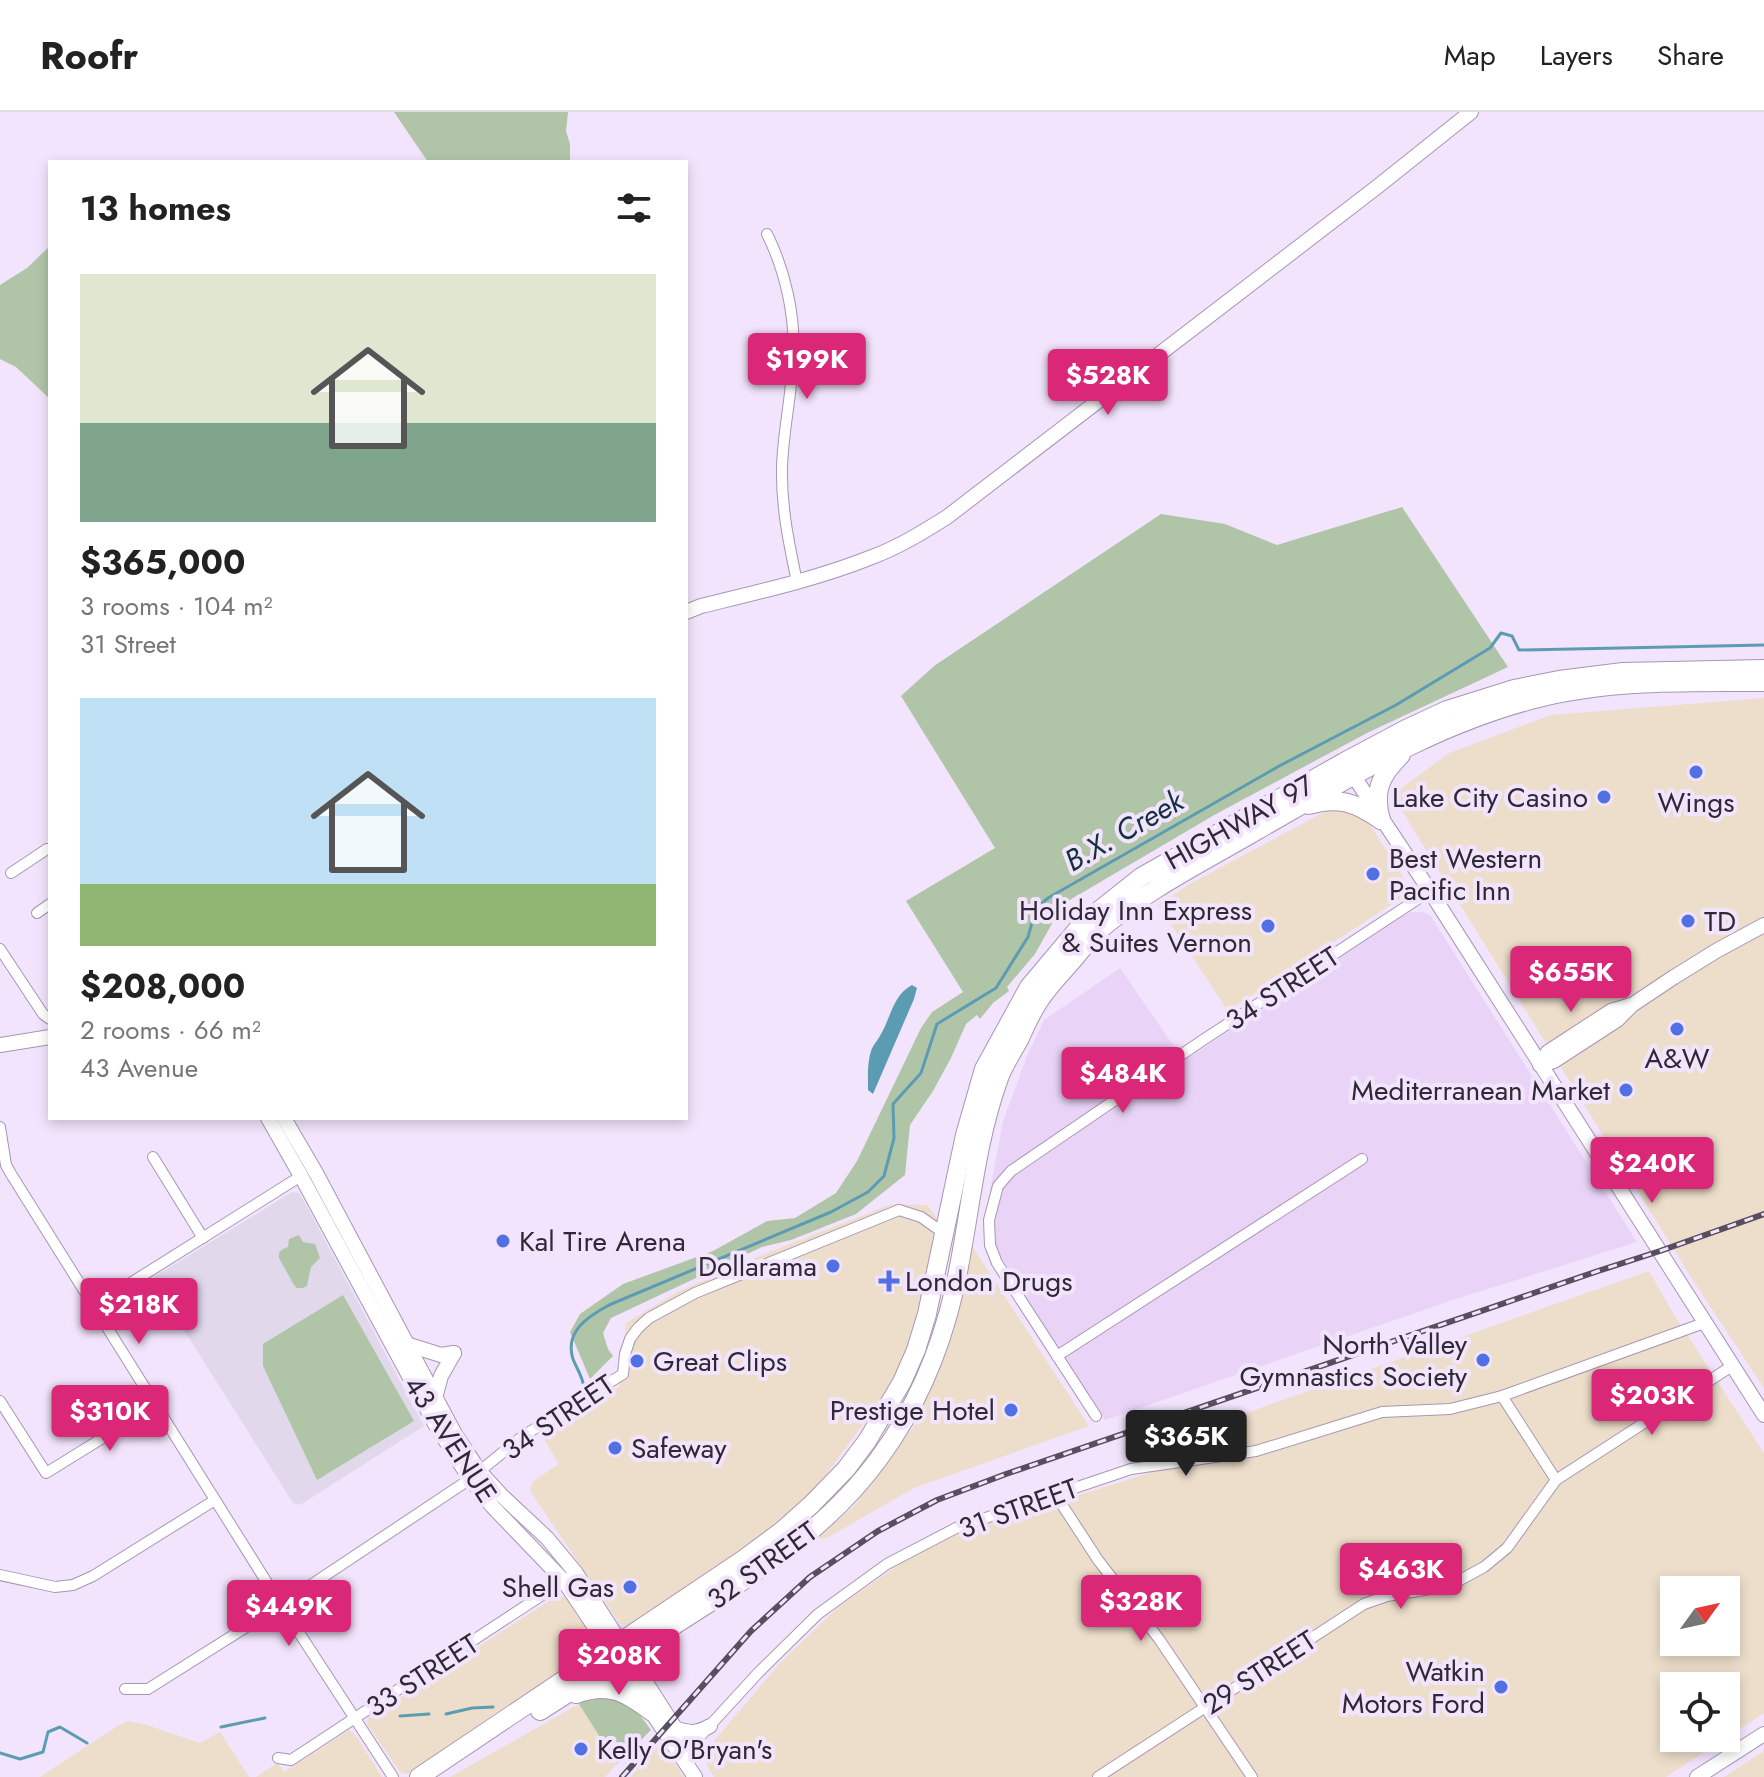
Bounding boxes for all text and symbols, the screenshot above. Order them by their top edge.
text: Roofr [40,28,138,83]
text: Map [1444,35,1496,76]
text: Layers [1540,35,1613,76]
text: Share [1657,35,1724,76]
text: 13 homes [80,184,231,233]
icon: filters [612,186,656,230]
icon: home [296,326,440,470]
pin: $199K [751,333,863,401]
text: $199K [766,340,848,378]
pin: $528K [1052,349,1164,417]
text: $528K [1066,356,1150,394]
text: $365,000 [80,538,245,587]
text: 3 rooms · 104 m² [80,587,273,625]
text: 31 Street [80,625,176,663]
icon: home [296,750,440,894]
marker: Wings [1687,763,1705,781]
street label: HIGHWAY 97 [1158,765,1321,880]
place label: Lake City Casino [1392,777,1588,818]
water label: B.X. Creek [1056,779,1192,882]
place label: Wings [1658,782,1734,823]
marker: Lake City Casino [1595,788,1613,806]
place label: Best Western Pacific Inn [1389,838,1542,911]
marker: Best Western Pacific Inn [1364,865,1382,883]
place label: Holiday Inn Express & Suites Vernon [1019,890,1252,963]
place label: TD [1704,901,1736,942]
marker: TD [1679,912,1697,930]
marker: Holiday Inn Express & Suites Vernon [1259,917,1277,935]
street label: 34 STREET [1217,936,1347,1040]
pin: $655K [1515,946,1627,1014]
text: $655K [1528,953,1614,991]
text: $208,000 [80,962,245,1011]
text: 2 rooms · 66 m² [80,1011,261,1049]
marker: A&W [1668,1020,1686,1038]
place label: A&W [1644,1038,1710,1079]
pin: $484K [1067,1047,1179,1115]
text: 43 Avenue [80,1049,198,1087]
text: $484K [1080,1054,1166,1092]
place label: Mediterranean Market [1351,1070,1610,1111]
marker: Mediterranean Market [1617,1081,1635,1099]
pin: $240K [1596,1137,1708,1205]
text: $240K [1609,1144,1695,1182]
place label: Kal Tire Arena [519,1221,686,1262]
marker: Kal Tire Arena [494,1232,512,1250]
place label: Dollarama [698,1246,817,1287]
marker: Dollarama [824,1257,842,1275]
place label: London Drugs [905,1261,1073,1302]
marker: London Drugs [880,1272,898,1290]
pin: $218K [83,1278,195,1346]
text: $218K [99,1285,179,1323]
place label: North Valley Gymnastics Society [1239,1324,1468,1397]
place label: Great Clips [653,1341,787,1382]
marker: North Valley Gymnastics Society [1474,1351,1492,1369]
marker: Great Clips [628,1352,646,1370]
street label: 34 STREET [494,1365,623,1470]
street label: 43 AVENUE [394,1368,507,1511]
pin: $203K [1596,1369,1708,1437]
text: $203K [1610,1376,1694,1414]
pin: $310K [54,1385,166,1453]
place label: Prestige Hotel [830,1390,995,1431]
text: $310K [70,1392,150,1430]
marker: Prestige Hotel [1002,1401,1020,1419]
pin: $365K [1130,1410,1242,1478]
text: $365K [1144,1417,1228,1455]
place label: Safeway [631,1428,727,1469]
marker: Safeway [606,1439,624,1457]
street label: 31 STREET [953,1468,1084,1549]
street label: 32 STREET [699,1511,826,1619]
pin: $463K [1345,1543,1457,1611]
text: $463K [1358,1550,1444,1588]
place label: Shell Gas [502,1567,614,1608]
pin: $328K [1085,1575,1197,1643]
north arrow [1660,1576,1740,1656]
map controls [1660,1576,1740,1752]
marker: Shell Gas [621,1578,639,1596]
pin: $449K [233,1580,345,1648]
text: $328K [1099,1582,1183,1620]
text: $449K [245,1587,333,1625]
street label: 29 STREET [1194,1620,1324,1725]
street label: 33 STREET [358,1624,487,1727]
pin: $208K [563,1629,675,1697]
text: $208K [577,1636,661,1674]
place label: Watkin Motors Ford [1342,1651,1485,1724]
button: locate [1660,1672,1740,1752]
marker: Watkin Motors Ford [1492,1678,1510,1696]
place label: Kelly O'Bryan's [597,1729,772,1770]
marker: Kelly O'Bryan's [572,1740,590,1758]

